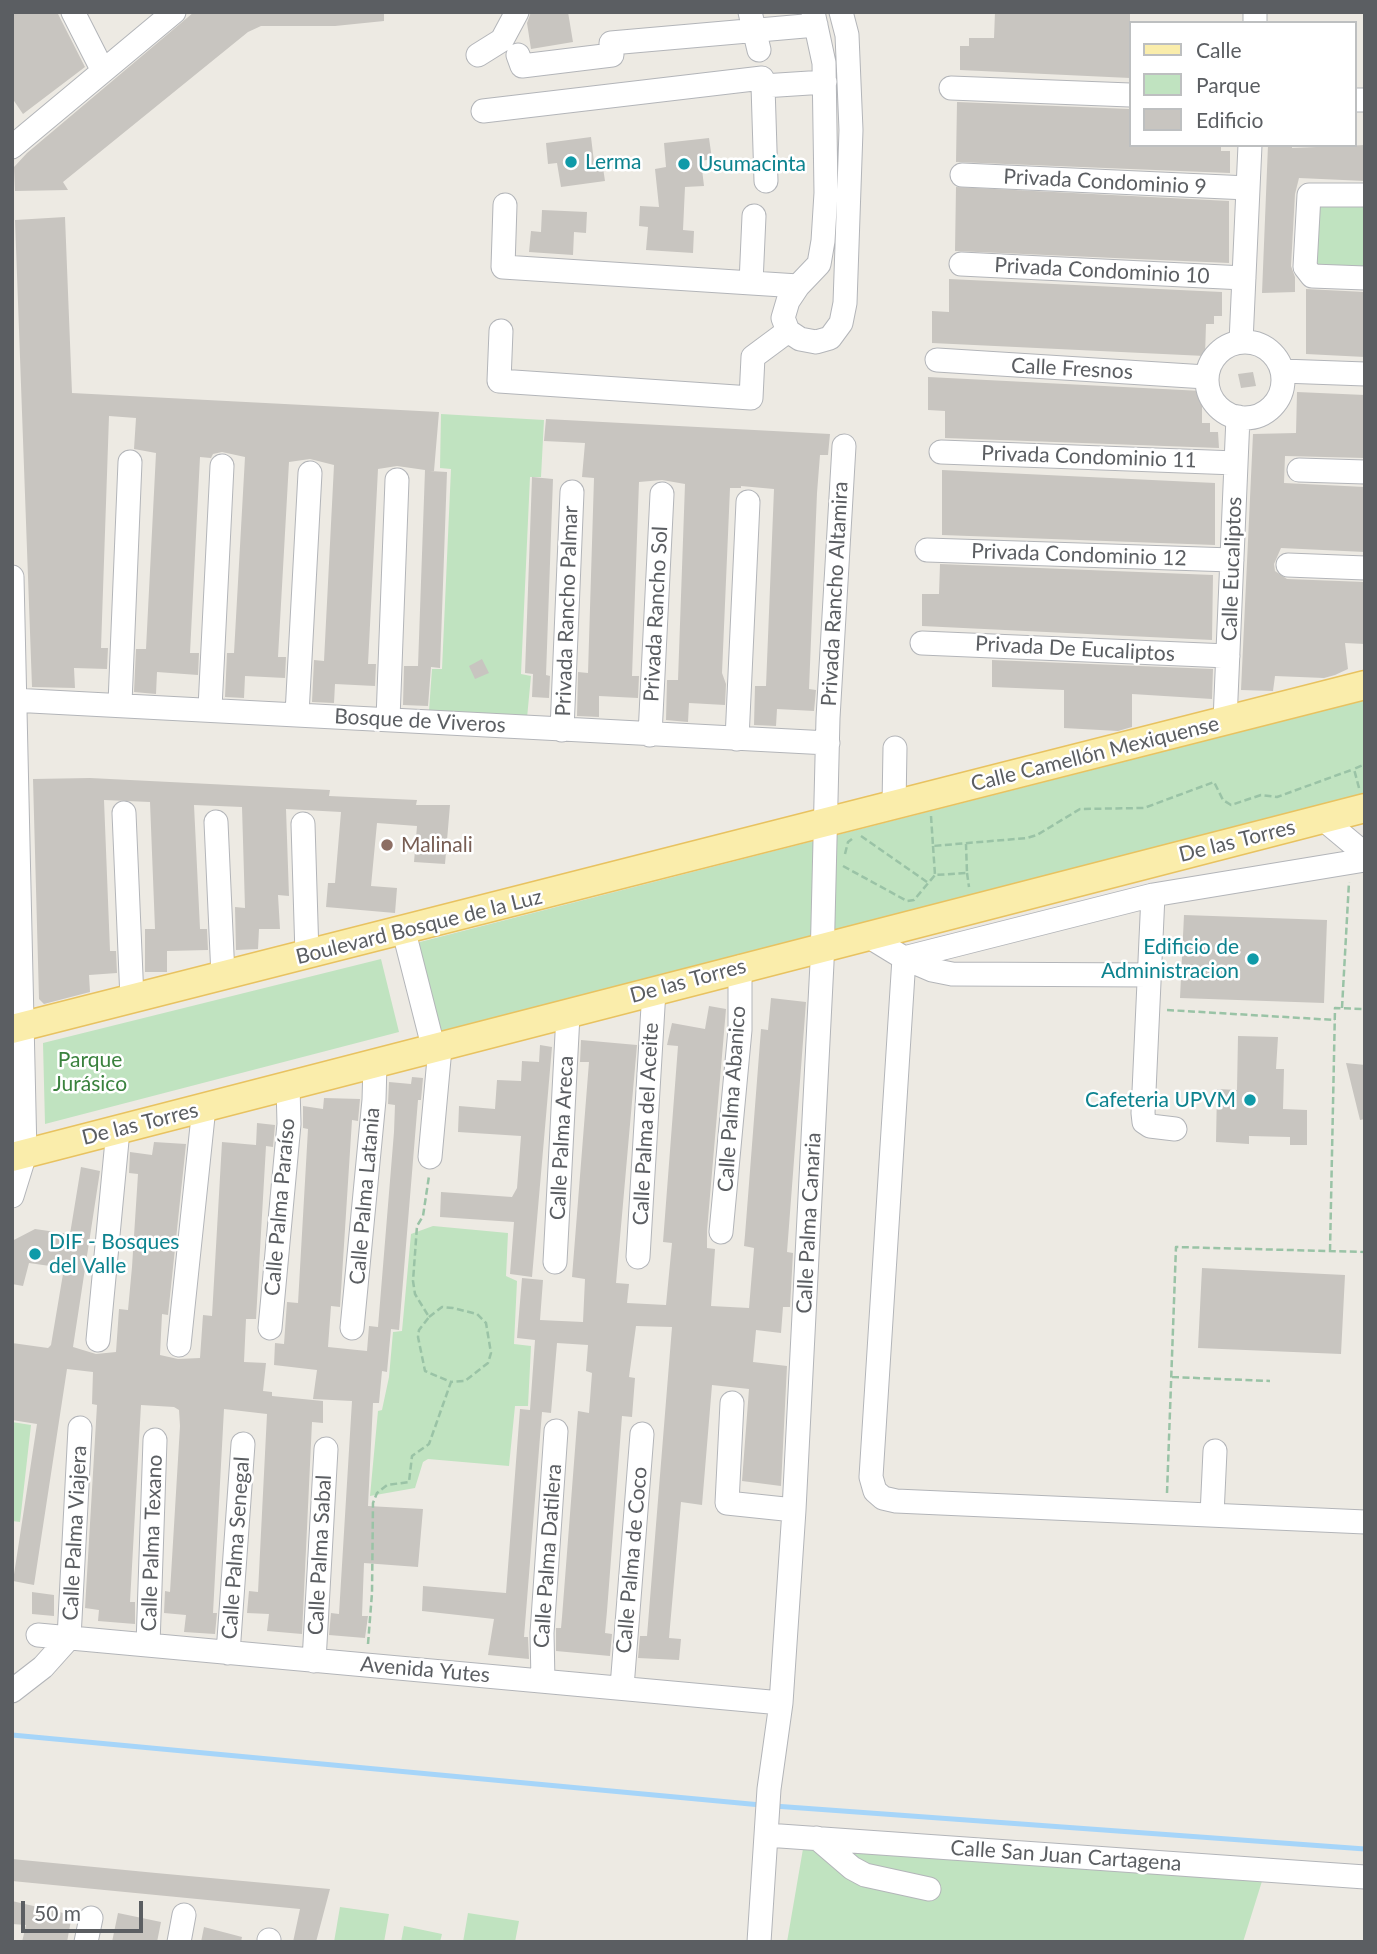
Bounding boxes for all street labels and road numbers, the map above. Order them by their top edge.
street label: Privada Condominio 9 [1003,164,1207,200]
street label: Privada Condominio 10 [994,253,1210,289]
street label: Calle Fresnos [1010,353,1134,385]
street label: Privada Condominio 11 [981,441,1197,473]
street label: Privada Rancho Altamira [817,481,853,707]
street label: Calle Eucaliptos [1217,496,1247,642]
street label: Privada Rancho Palmar [551,505,583,717]
street label: Privada Rancho Sol [639,525,673,703]
street label: Privada Condominio 12 [971,539,1187,571]
street label: Privada De Eucaliptos [975,631,1175,667]
street label: Bosque de Viveros [334,704,506,738]
street label: Calle Camellón Mexiquense [968,711,1222,797]
street label: De las Torres [1176,814,1298,868]
street label: Boulevard Bosque de la Luz [293,884,545,970]
street label: De las Torres [627,953,749,1009]
street label: Calle Palma Abanico [713,1005,751,1193]
street label: Calle Palma del Aceite [628,1022,664,1226]
street label: Calle Palma Areca [545,1055,579,1221]
street label: De las Torres [79,1097,201,1151]
street label: Calle Palma Latania [345,1106,385,1286]
street label: Calle Palma Paraíso [260,1117,300,1297]
street label: Calle Palma Canaria [792,1132,826,1314]
street label: Calle Palma Viajera [58,1445,92,1621]
street label: Calle Palma Texano [136,1454,168,1632]
street label: Calle Palma Senegal [217,1456,255,1640]
street label: Calle Palma Datilera [529,1463,567,1649]
street label: Calle Palma de Coco [611,1466,653,1654]
street label: Calle Palma Sabal [303,1474,337,1636]
street label: Avenida Yutes [359,1652,491,1688]
street label: Calle San Juan Cartagena [950,1835,1182,1877]

